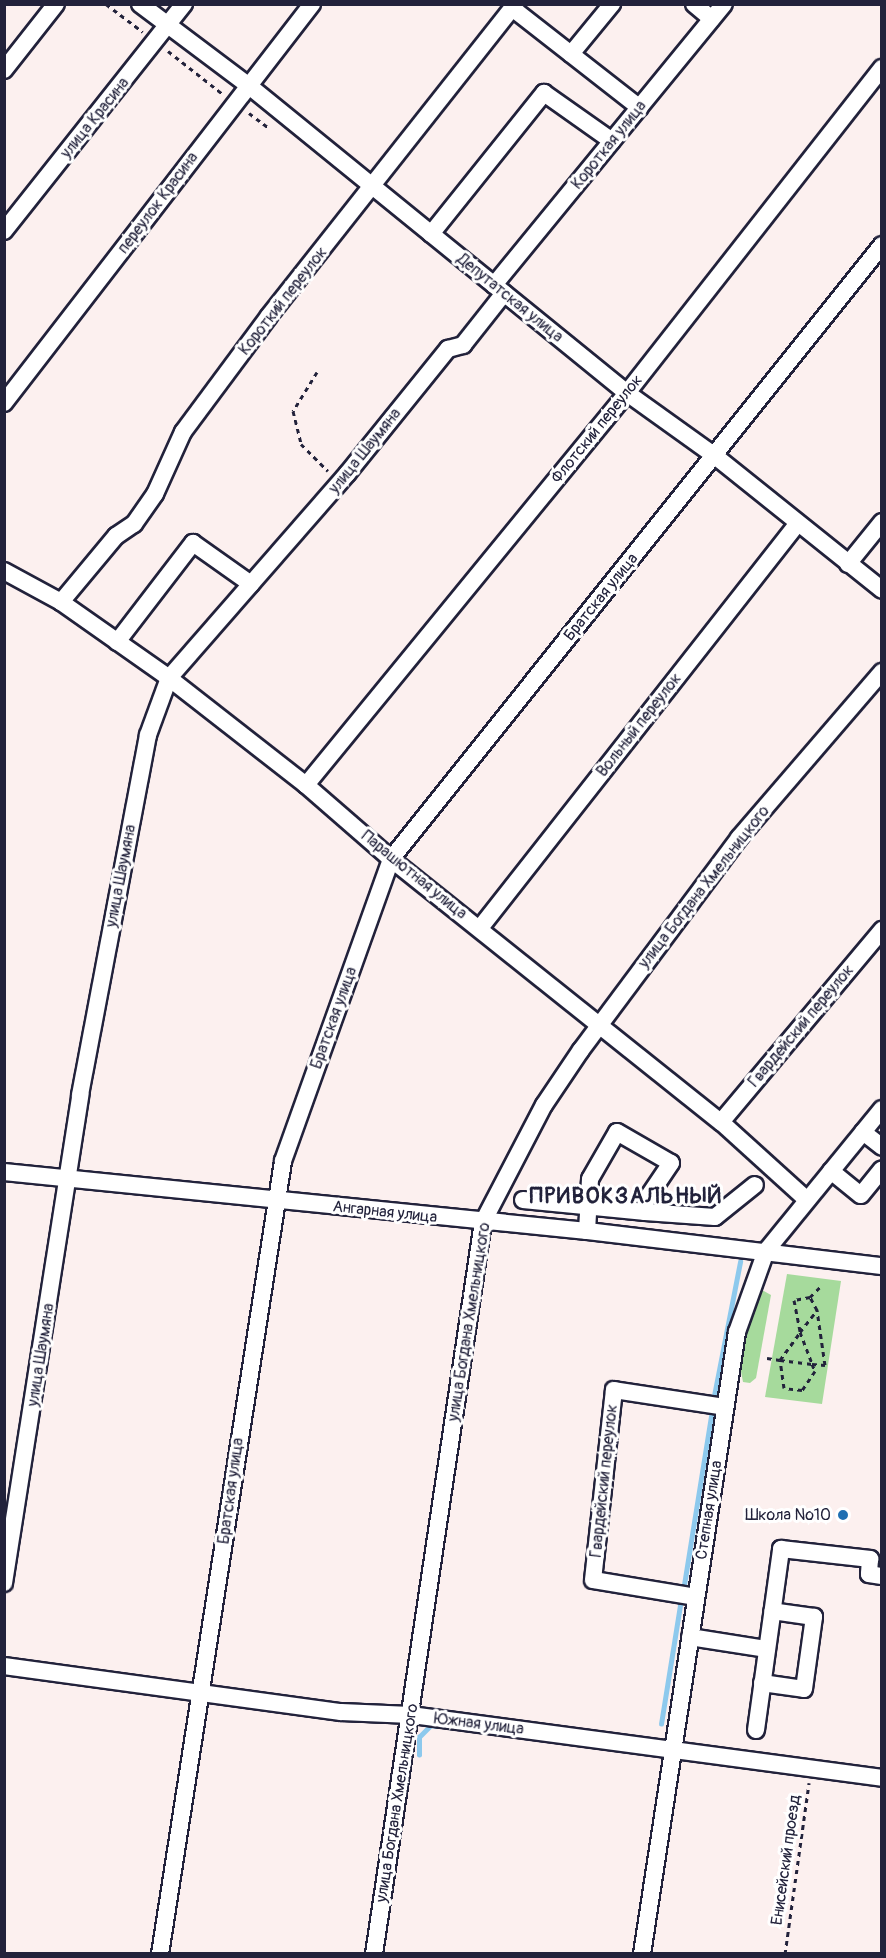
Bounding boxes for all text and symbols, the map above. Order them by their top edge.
street label: улица Красина [57,74,133,162]
street label: Короткая улица [567,97,651,193]
street label: переулок Красина [114,149,202,257]
street label: Короткий переулок [235,243,331,359]
street label: Депутатская улица [453,249,567,347]
street label: Флотский переулок [547,371,647,487]
street label: улица Шаумяна [325,404,405,498]
street label: Братская улица [560,549,642,645]
street label: Вольный переулок [593,669,685,781]
street label: улица Богдана Хмельницкого [635,802,773,972]
street label: улица Шаумяна [102,823,140,929]
street label: Парашютная улица [357,827,471,923]
street label: Гвардейский переулок [744,961,858,1091]
street label: Братская улица [307,964,361,1072]
district label: ПРИВОКЗАЛЬНЫЙ [530,1184,722,1210]
street label: Ангарная улица [332,1197,438,1227]
street label: улица Богдана Хмельницкого [444,1221,494,1423]
street label: улица Шаумяна [23,1302,59,1408]
street label: Гвардейский переулок [586,1403,622,1559]
street label: Братская улица [214,1437,248,1545]
street label: Степная улица [692,1459,726,1561]
place label: Школа №10 [745,1505,831,1525]
marker: Школа №10 [836,1508,850,1522]
street label: улица Богдана Хмельницкого [372,1702,422,1904]
street label: Южная улица [433,1709,525,1739]
street label: Енисейский проезд [767,1794,805,1926]

